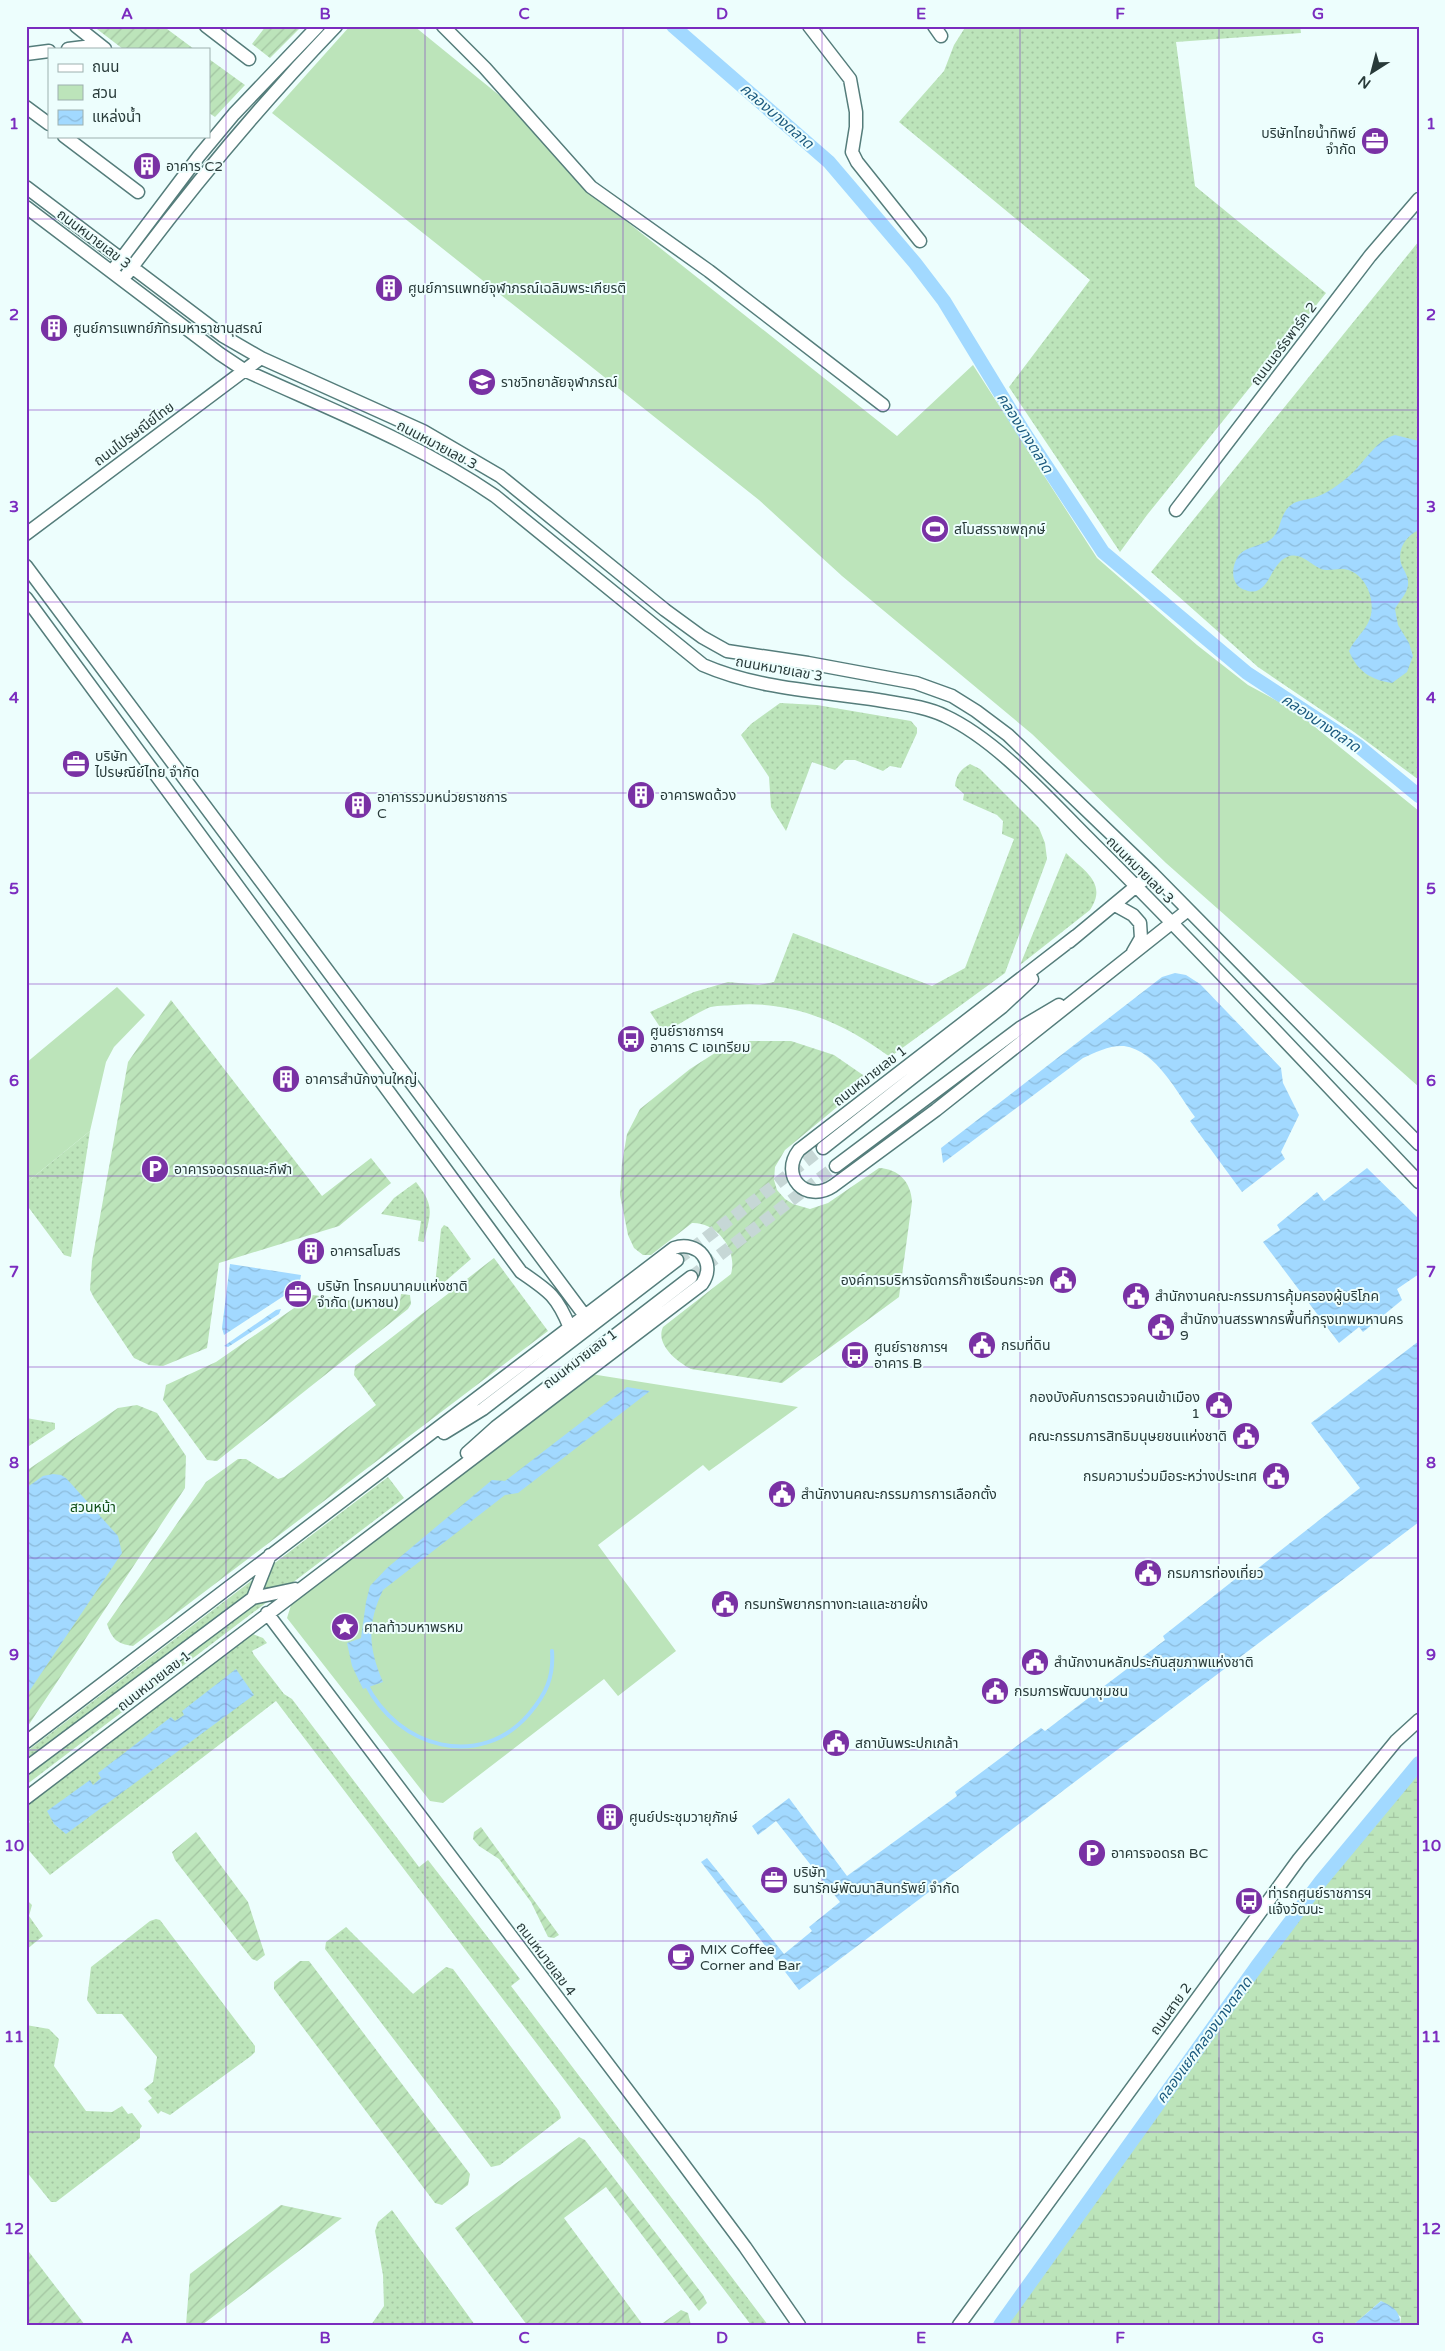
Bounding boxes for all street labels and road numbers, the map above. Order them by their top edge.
street label: ถนนหมายเลข 3 [54,206,134,272]
street label: ถนนนอร์ธพาร์ค 2 [1247,299,1321,389]
street label: ถนนไปรษณีย์ไทย [91,398,177,470]
street label: ถนนหมายเลข 3 [394,417,480,473]
street label: ถนนหมายเลข 3 [734,653,824,685]
street label: ถนนหมายเลข 3 [1103,833,1177,907]
street label: ถนนหมายเลข 1 [830,1042,910,1110]
street label: ถนนหมายเลข 1 [540,1326,620,1392]
street label: ถนนหมายเลข 1 [114,1647,194,1715]
street label: ถนนหมายเลข 4 [513,1919,580,2000]
street label: ถนนสาย 2 [1146,1980,1196,2038]

